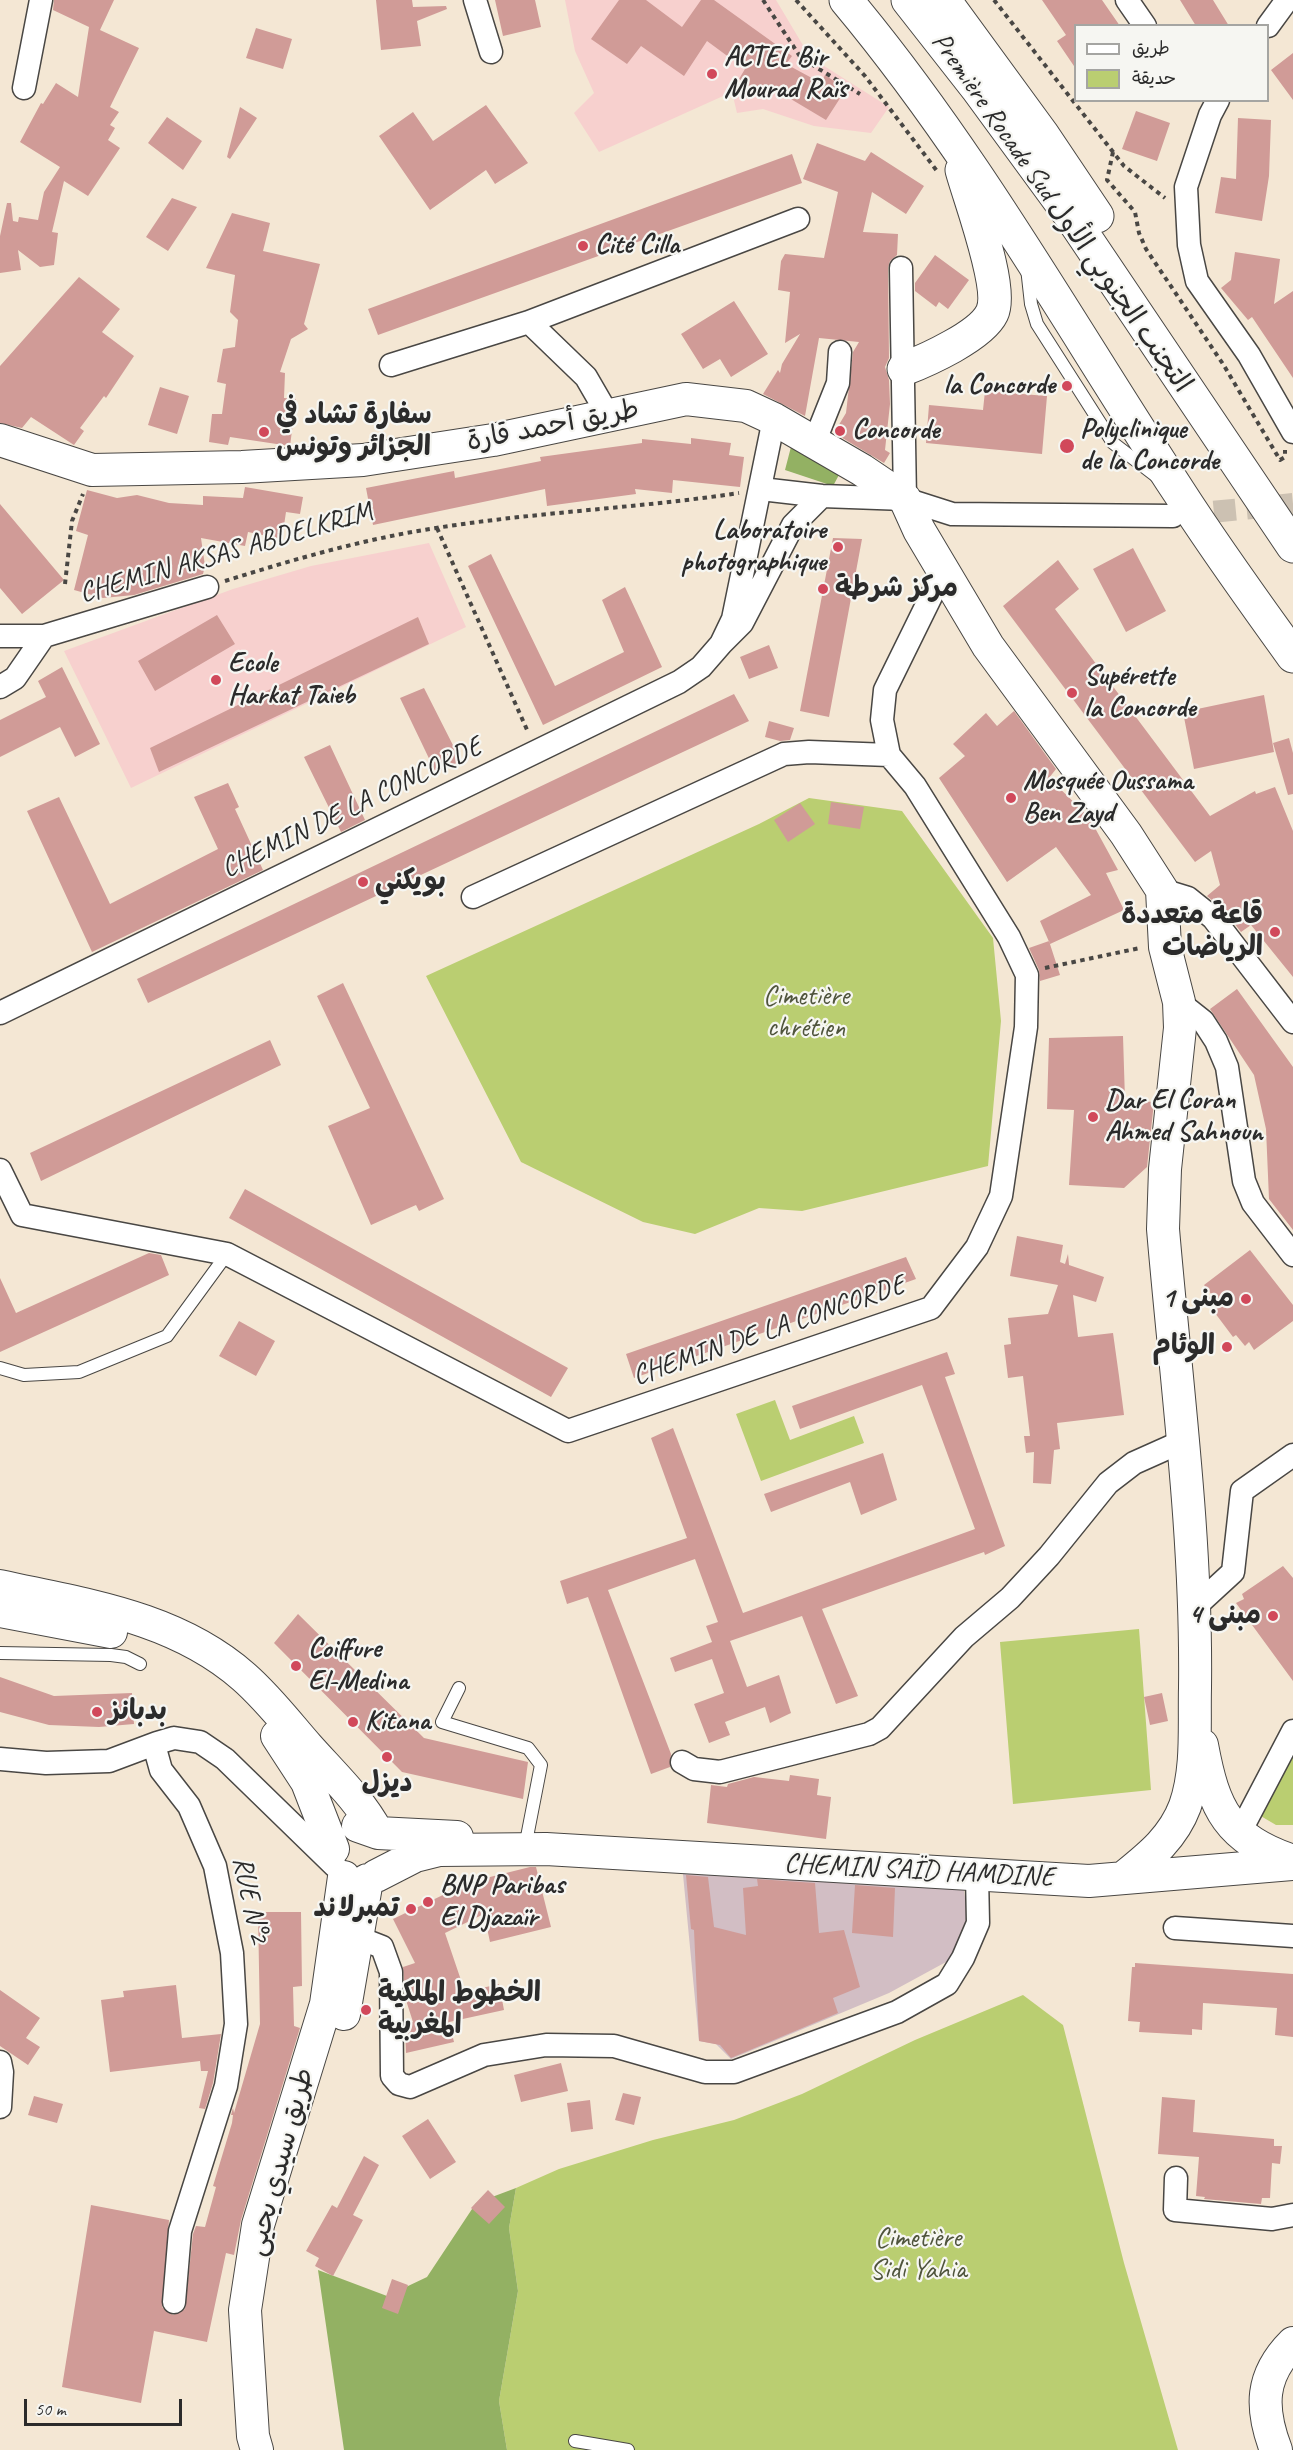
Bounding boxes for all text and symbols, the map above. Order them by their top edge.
legend [1074,24,1269,102]
street label: Première Rocade Sud التجنب الجنوبي الأول [923,26,1199,400]
text: طريق [1132,37,1170,59]
place label: ACTEL Bir Mourad Raïs [724,41,847,107]
marker: ACTEL Bir Mourad Raïs [705,67,719,81]
text: حديقة [1132,67,1176,89]
place label: Cité Cilla [595,229,679,263]
marker: Cité Cilla [576,239,590,253]
place label: la Concorde [944,369,1055,403]
marker: la Concorde [1060,379,1074,393]
street label: طريق أحمد قارة [464,393,642,459]
place label: سفارة تشاد في الجزائر وتونس [276,399,432,465]
place label: Polyclinique de la Concorde [1080,413,1219,479]
place label: Concorde [852,414,939,448]
marker: Concorde [833,424,847,438]
marker: سفارة تشاد في الجزائر وتونس [257,425,271,439]
marker: Polyclinique de la Concorde [1058,437,1076,455]
street label: CHEMIN AKSAS ABDELKRIM [76,495,376,611]
place label: Laboratoire photographique [681,514,826,580]
marker: Laboratoire photographique [831,540,845,554]
place label: مركز شرطة [835,572,958,606]
marker: مركز شرطة [816,582,830,596]
place label: Ecole Harkat Taieb [228,647,355,713]
place label: Supérette la Concorde [1084,660,1195,726]
marker: Ecole Harkat Taieb [209,673,223,687]
marker: Supérette la Concorde [1065,686,1079,700]
street label: CHEMIN DE LA CONCORDE [216,730,488,886]
place label: Mosquée Oussama Ben Zayd [1023,765,1193,831]
marker: Mosquée Oussama Ben Zayd [1004,791,1018,805]
place label: بويكني [375,865,446,899]
marker: بويكني [356,875,370,889]
place label: قاعة متعددة الرياضات [1121,899,1263,965]
marker: قاعة متعددة الرياضات [1268,925,1282,939]
park label: Cimetière chrétien [763,980,849,1046]
place label: Dar El Coran Ahmed Sahnoun [1105,1084,1263,1150]
marker: Dar El Coran Ahmed Sahnoun [1086,1110,1100,1124]
street label: CHEMIN DE LA CONCORDE [629,1269,909,1393]
place label: مبنى 1 [1162,1282,1234,1316]
marker: مبنى 1 [1239,1292,1253,1306]
place label: الوئام [1153,1330,1215,1364]
marker: الوئام [1220,1340,1234,1354]
place label: مبنى 4 [1189,1599,1261,1633]
marker: مبنى 4 [1266,1609,1280,1623]
place label: Coiffure El-Medina [308,1633,408,1699]
marker: Coiffure El-Medina [289,1659,303,1673]
place label: بدبانز [109,1695,167,1729]
marker: بدبانز [90,1705,104,1719]
place label: Kitana [365,1705,430,1739]
marker: Kitana [346,1715,360,1729]
marker: ديزل [380,1750,394,1764]
place label: ديزل [361,1767,413,1801]
street label: CHEMIN SAÏD HAMDINE [783,1847,1055,1895]
street label: RUE N°2 [224,1854,276,1946]
place label: BNP Paribas El Djazaïr [440,1869,564,1935]
place label: تمبرلاند [313,1892,399,1926]
marker: BNP Paribas El Djazaïr [421,1895,435,1909]
marker: تمبرلاند [404,1902,418,1916]
place label: الخطوط الملكية المغربية [378,1977,541,2043]
marker: الخطوط الملكية المغربية [359,2003,373,2017]
street label: طريق سيدي يحيى [240,2064,322,2260]
park label: Cimetière Sidi Yahia [870,2222,966,2288]
scale bar [27,2387,184,2425]
text: 50 m [35,2398,66,2420]

